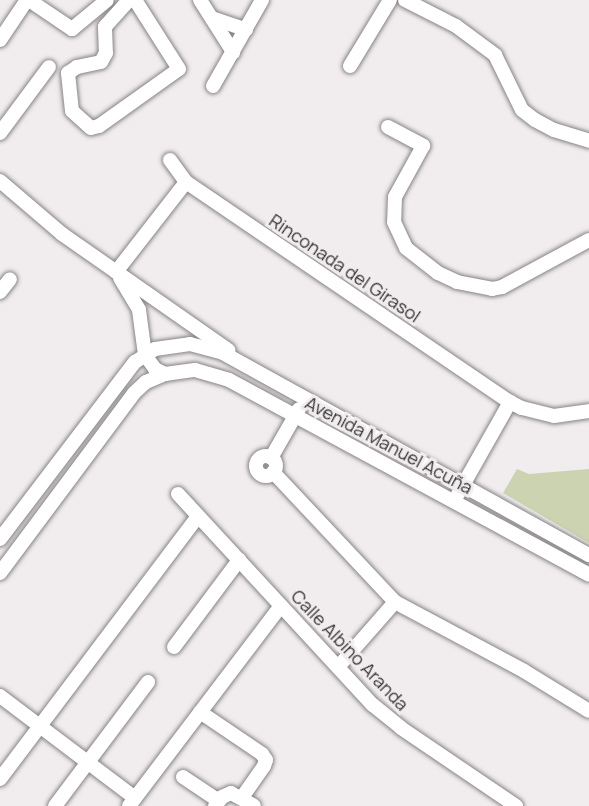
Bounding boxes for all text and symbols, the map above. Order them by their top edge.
street label: Rinconada del Girasol [265,209,425,327]
street label: Avenida Manuel Acuña [302,392,476,498]
street label: Calle Albino Aranda [287,585,413,715]

